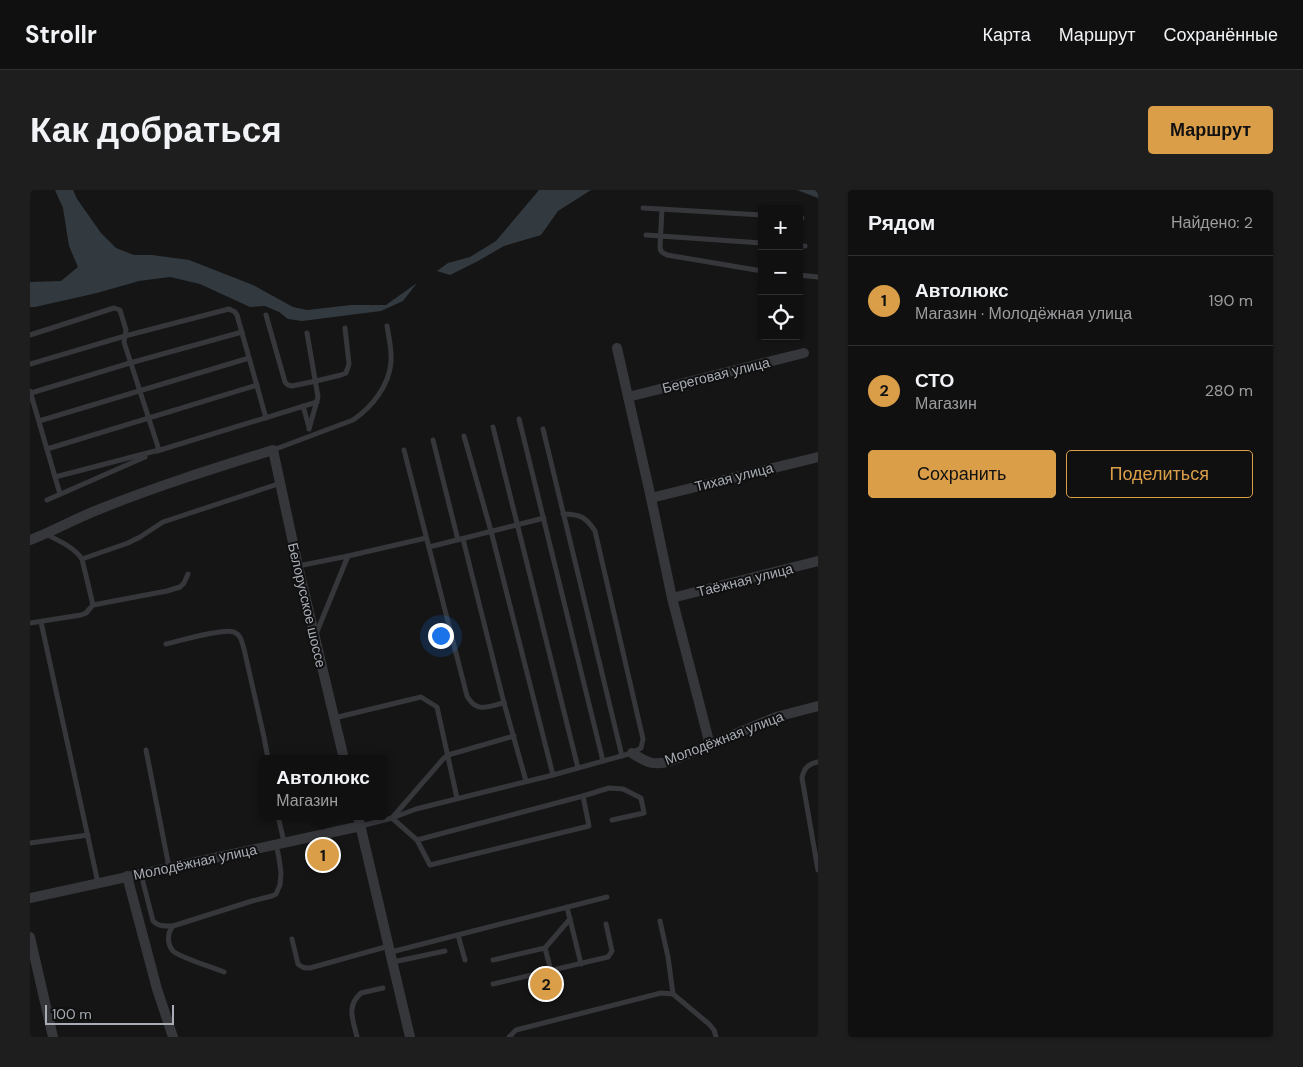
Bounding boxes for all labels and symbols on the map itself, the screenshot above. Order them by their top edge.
street label: Береговая улица [660,353,772,397]
street label: Тихая улица [693,459,775,495]
street label: Белорусское шоссе [284,541,330,669]
street label: Таёжная улица [695,559,795,601]
your location [428,623,454,649]
street label: Молодёжная улица [662,707,786,769]
pin: 1 [307,836,339,874]
street label: Молодёжная улица [132,840,259,884]
pin: 2 [530,965,562,1003]
scale bar [45,1002,174,1025]

